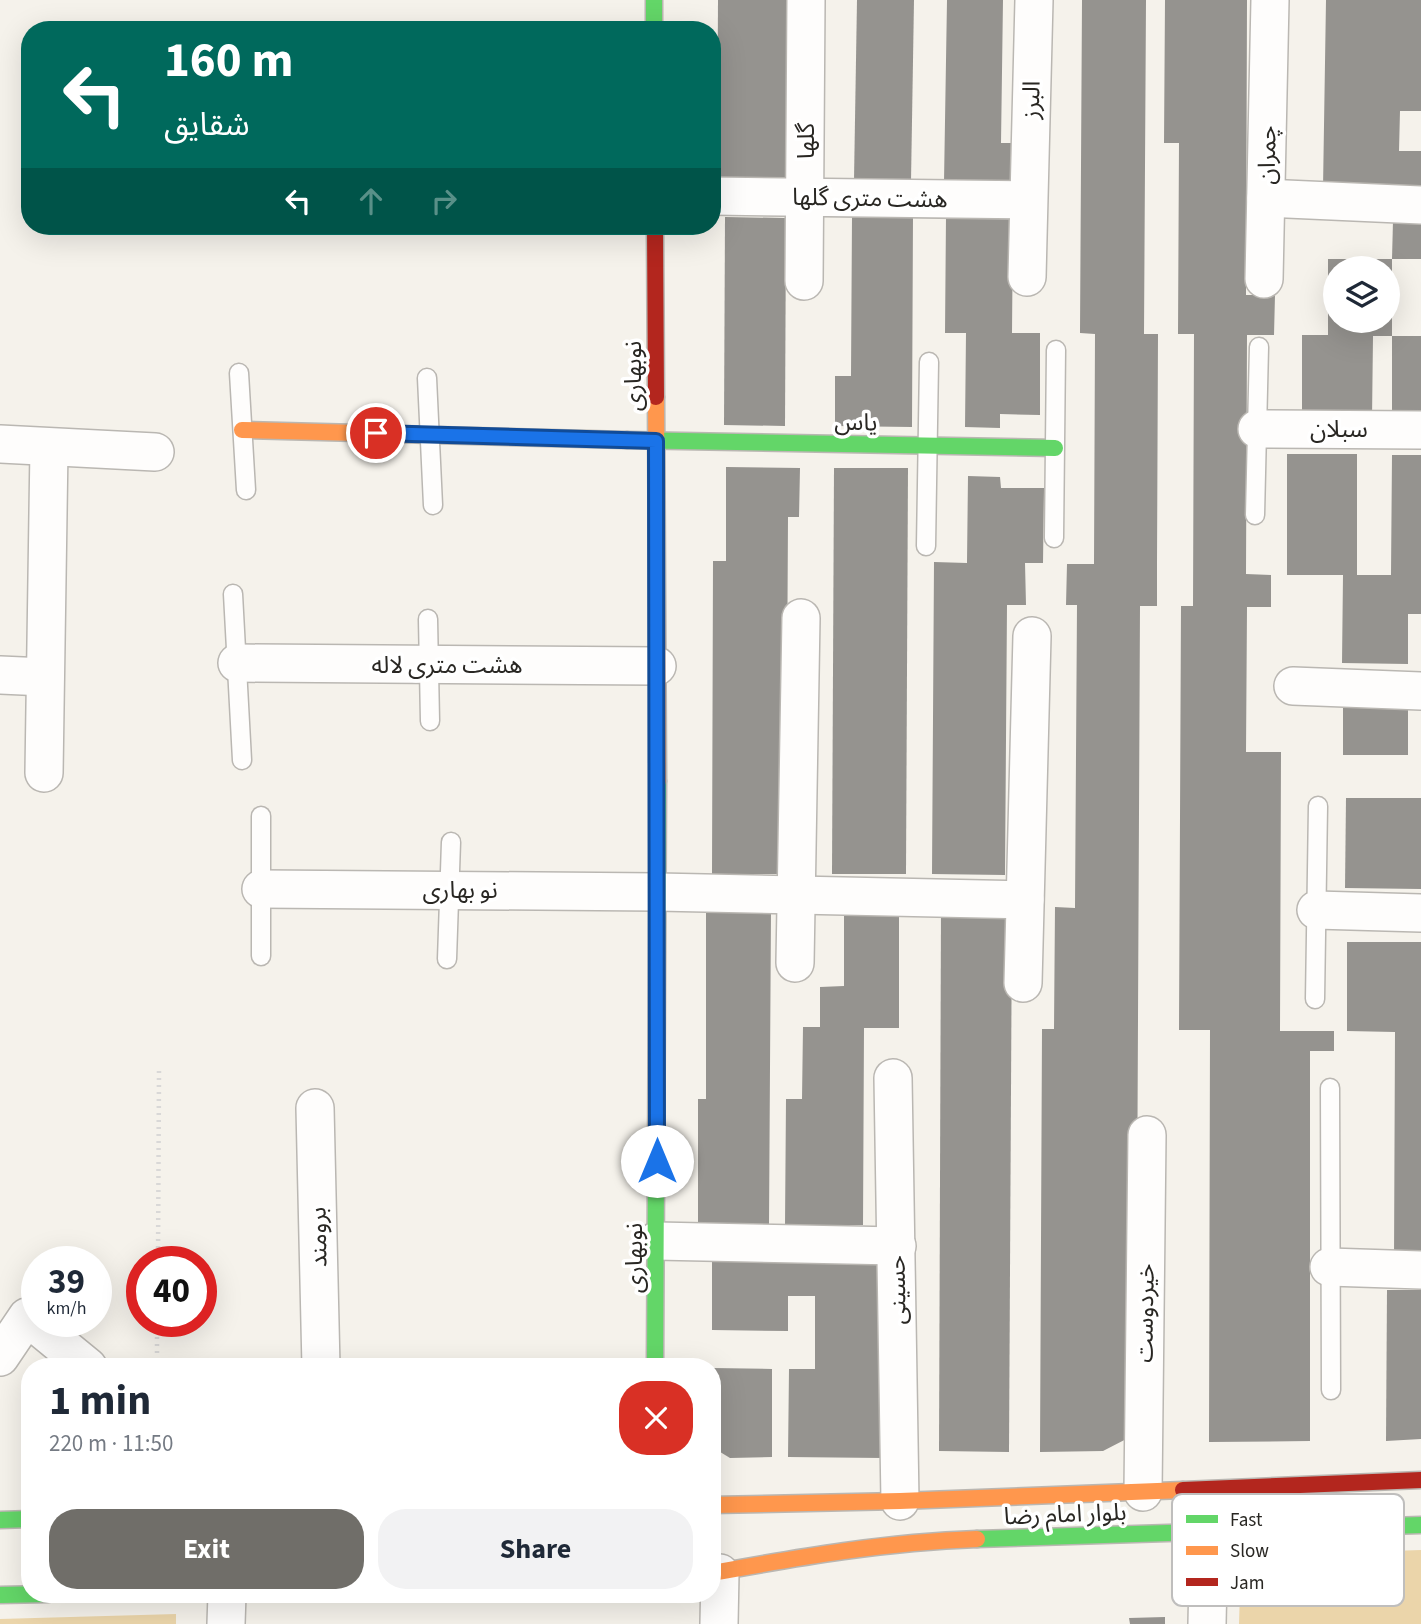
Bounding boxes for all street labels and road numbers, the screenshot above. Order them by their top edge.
street label: البرز [1013,80,1050,121]
street label: گلها [789,122,824,159]
street label: چمران [1249,125,1286,185]
street label: هشت متری گلها [792,180,948,217]
street label: نوبهاری [616,341,651,411]
street label: یاس [834,405,878,440]
street label: سبلان [1310,412,1368,447]
street label: هشت متری لاله [371,648,523,683]
street label: نو بهاری [422,873,498,908]
street label: برومند [300,1207,337,1267]
street label: نوبهاری [617,1223,652,1293]
street label: حسینی [879,1255,916,1325]
street label: خیردوست [1127,1263,1164,1363]
street label: بلوار امام رضا [1003,1495,1127,1534]

